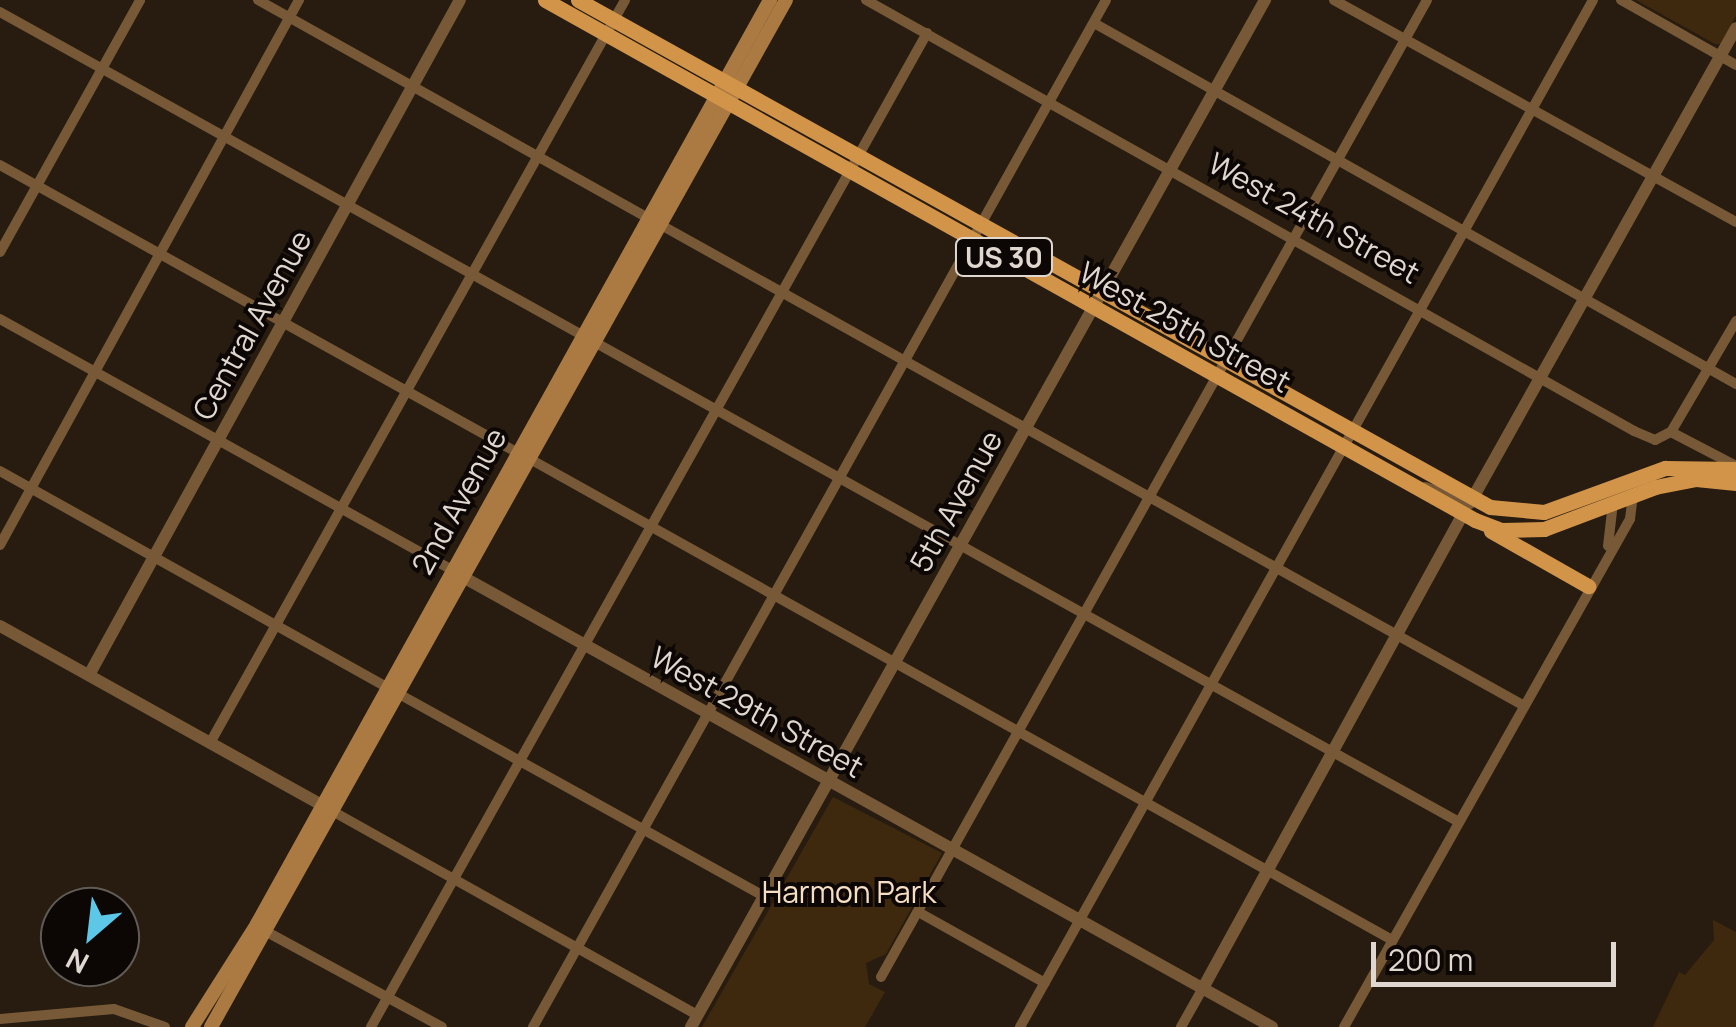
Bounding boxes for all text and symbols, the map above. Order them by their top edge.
street label: West 24th Street [1202,145,1426,291]
street label: Central Avenue [185,224,319,426]
road number: US 30 [954,234,1054,280]
street label: West 25th Street [1073,254,1297,400]
street label: 2nd Avenue [404,422,514,580]
street label: 5th Avenue [902,424,1010,578]
street label: West 29th Street [645,639,869,785]
park label: Harmon Park [762,874,936,910]
north arrow [40,887,140,987]
scale bar [1376,922,1621,984]
text: 200 m [1388,939,1473,980]
text: N [59,940,95,983]

